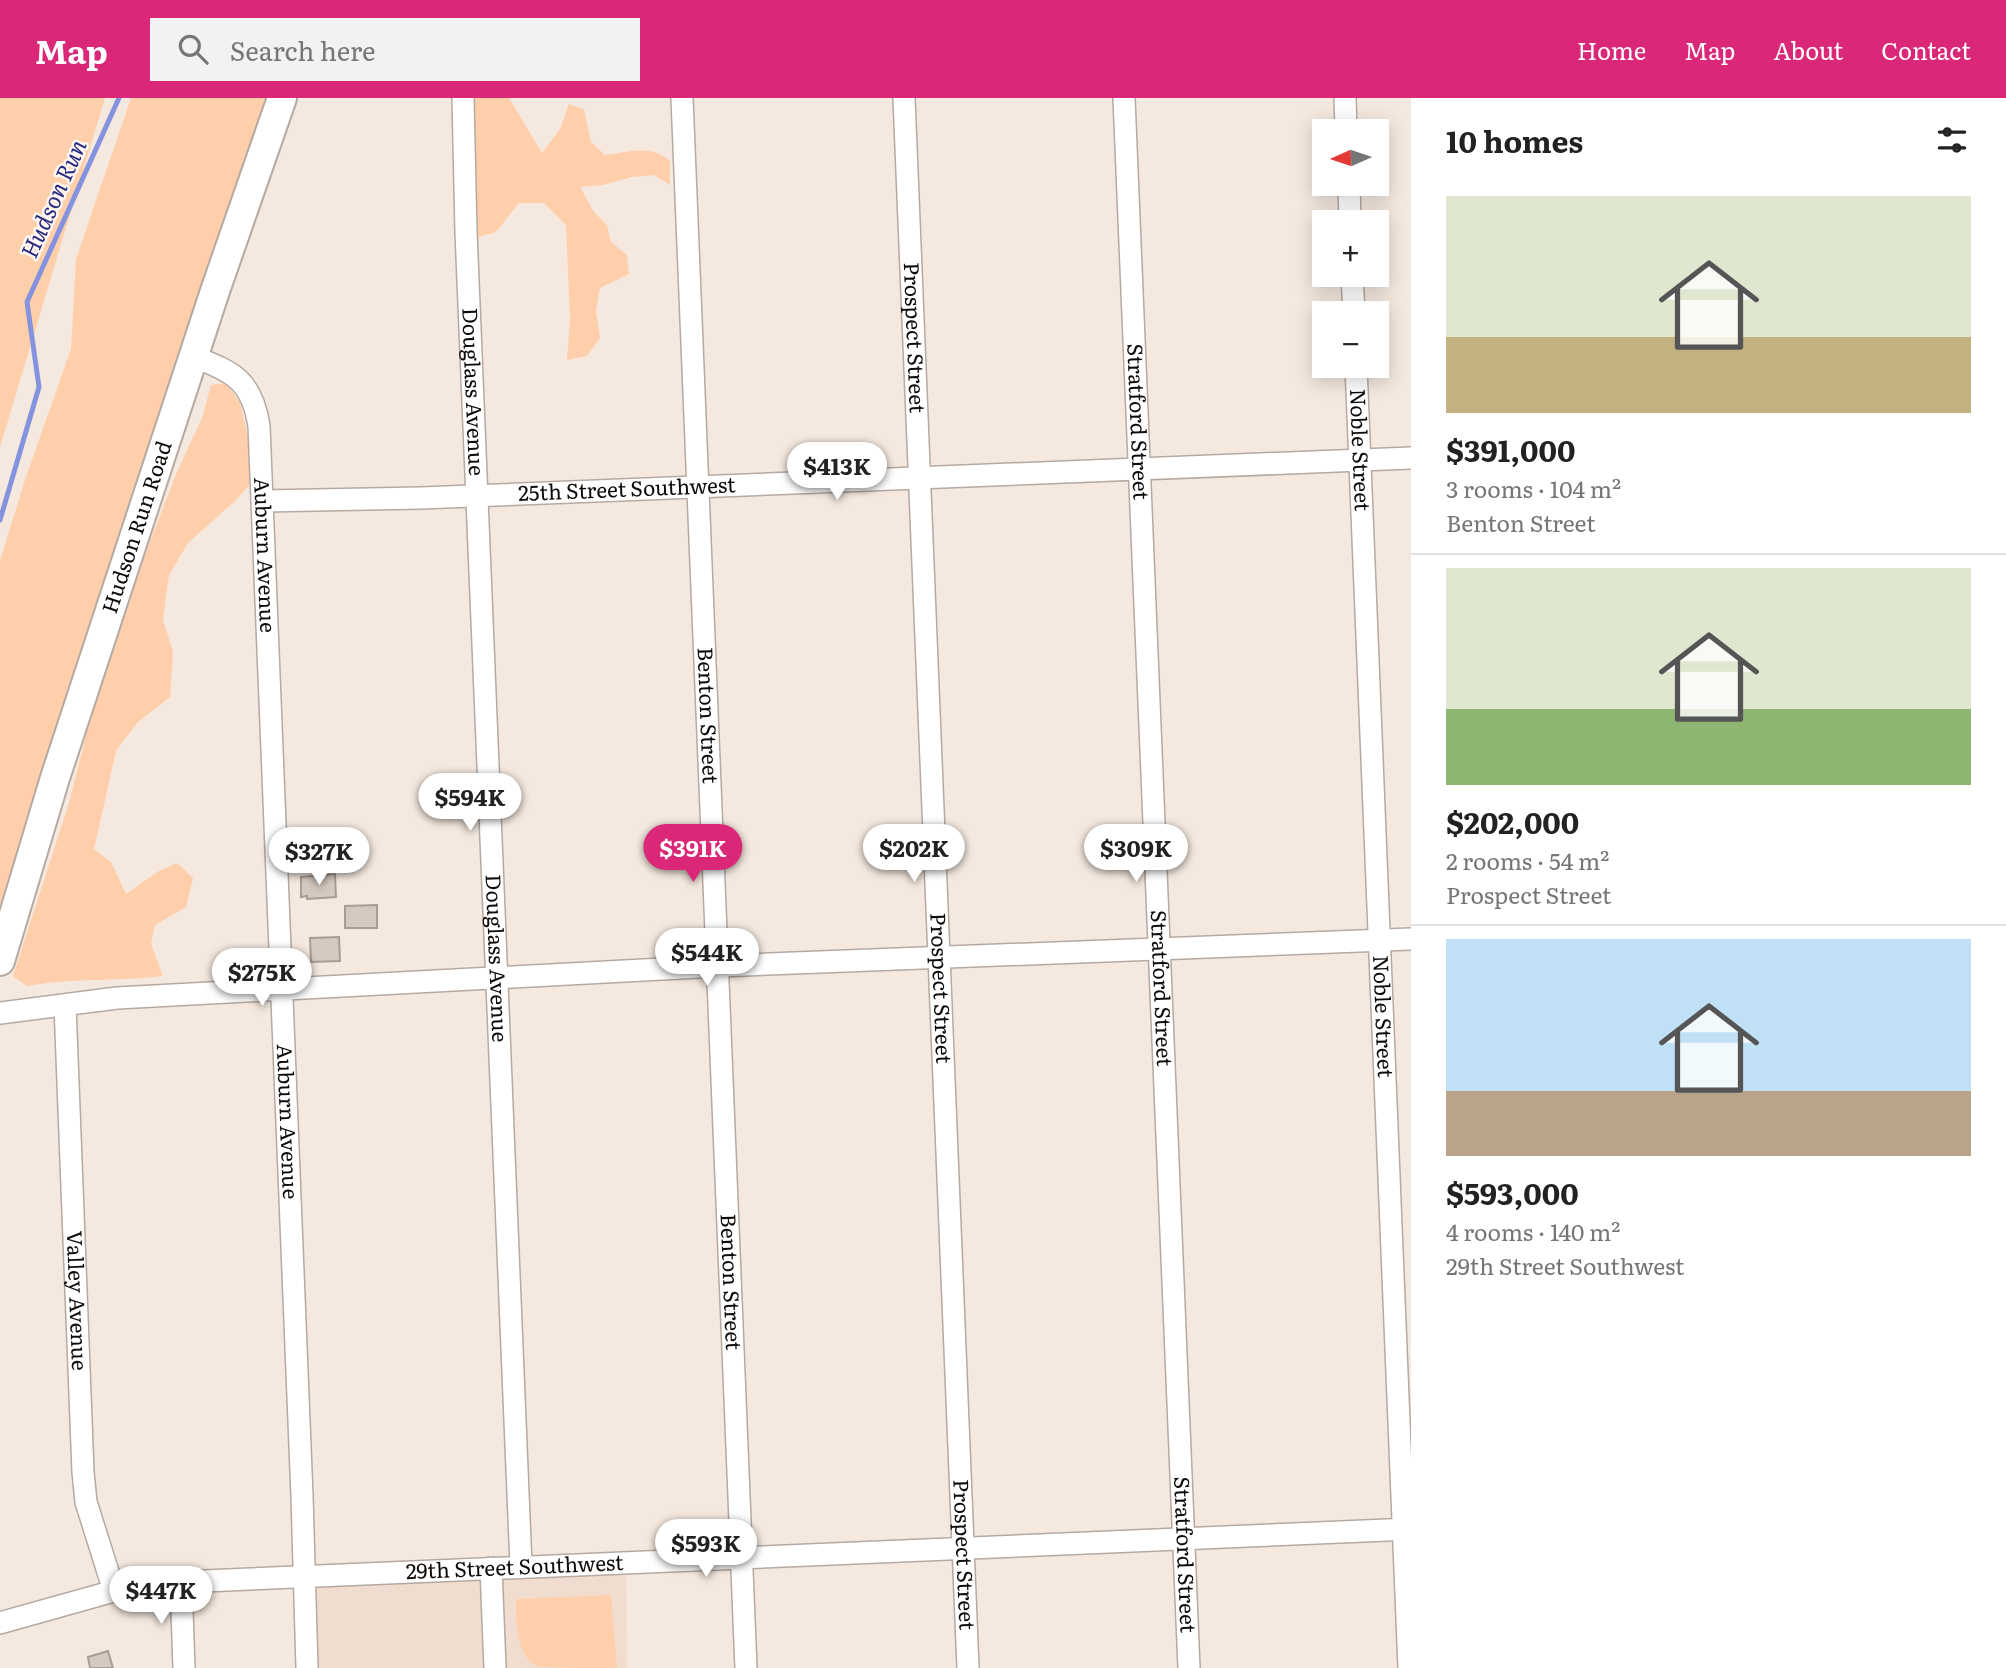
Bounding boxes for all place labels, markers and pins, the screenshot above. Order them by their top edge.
pin: $413K [788,442,886,502]
pin: $594K [421,774,519,833]
pin: $391K [644,824,742,884]
pin: $202K [865,824,963,884]
pin: $309K [1087,824,1185,884]
pin: $327K [270,828,368,887]
pin: $544K [658,928,756,988]
pin: $275K [213,948,311,1008]
pin: $593K [657,1520,755,1579]
pin: $447K [112,1566,210,1626]

